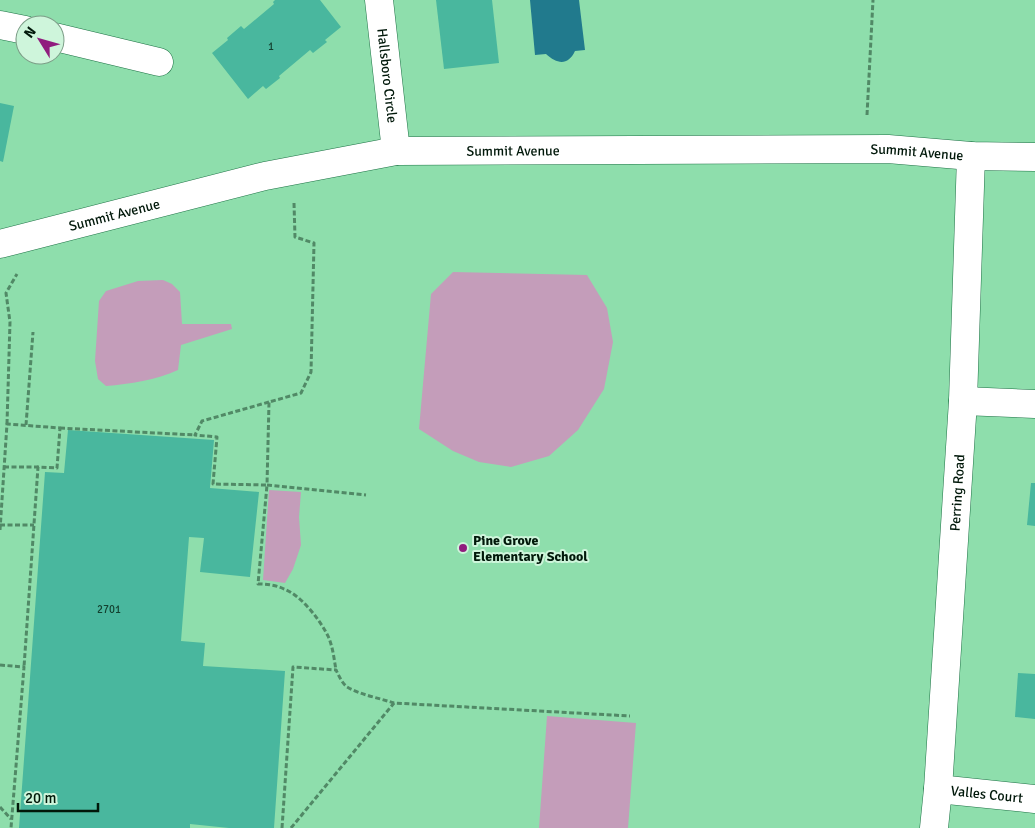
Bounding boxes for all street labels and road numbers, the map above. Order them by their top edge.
street label: Hallsboro Circle [373,27,401,124]
street label: Summit Avenue [870,141,964,164]
street label: Summit Avenue [466,142,560,160]
street label: Summit Avenue [67,195,162,235]
street label: Perring Road [947,454,969,532]
street label: Valles Court [950,782,1024,807]

